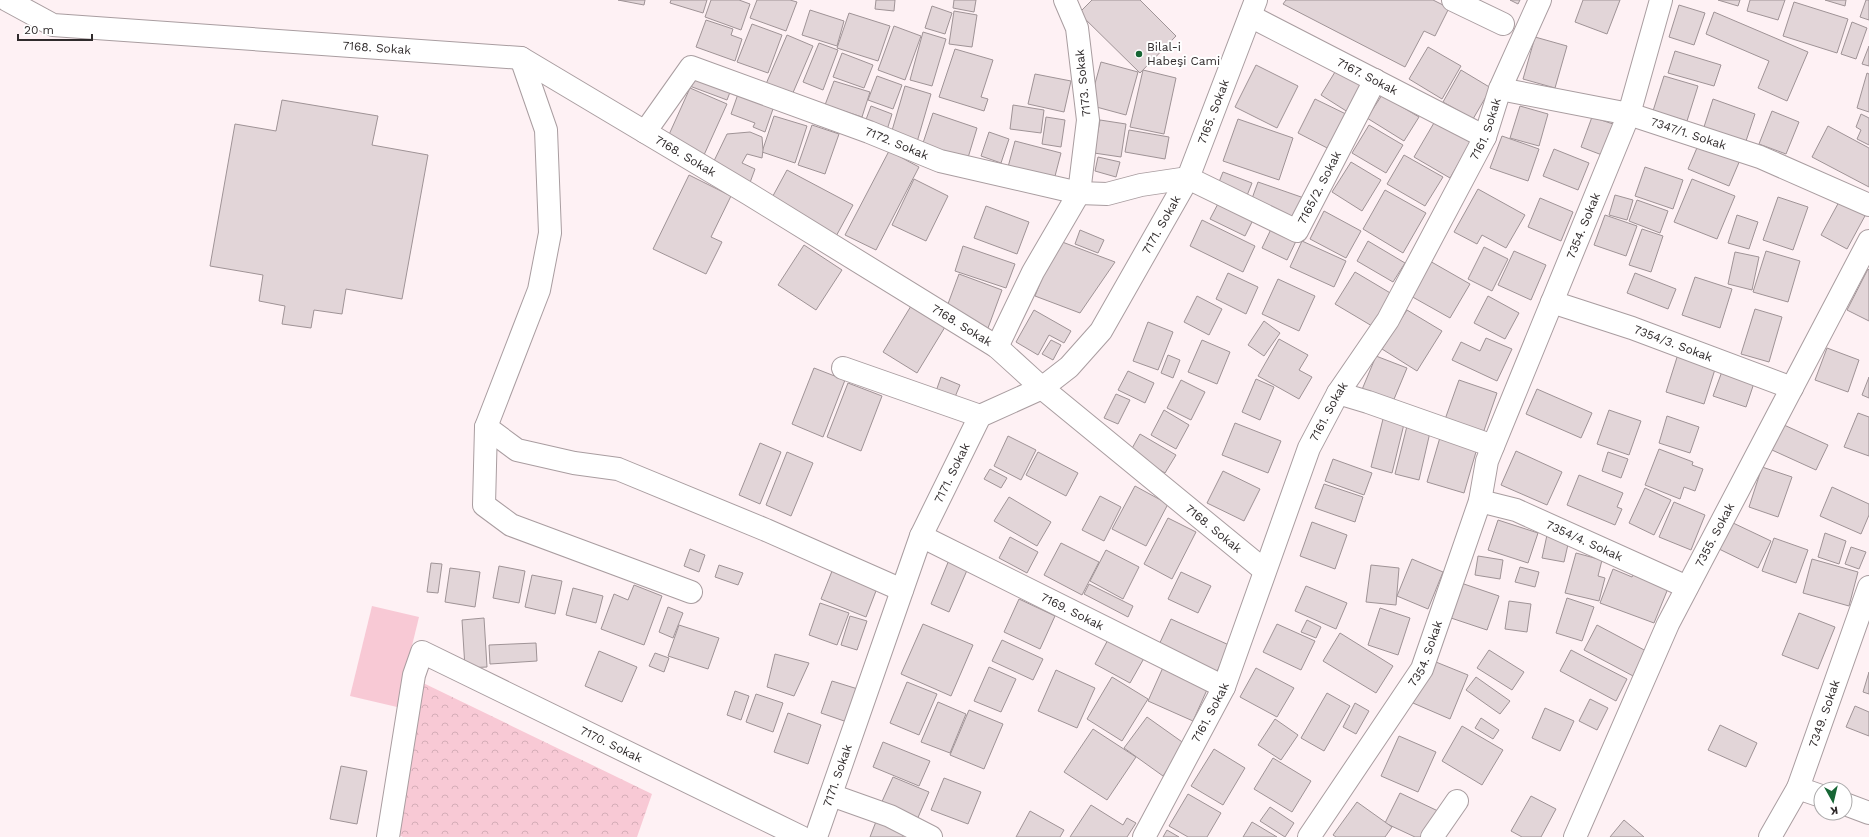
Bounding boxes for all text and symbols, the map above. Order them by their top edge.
scale bar [18,16,92,42]
text: 20 m [24,23,54,37]
street label: 7168. Sokak [342,38,412,57]
place label: Bilal-i Habeşi Cami [1147,40,1220,68]
street label: 7173. Sokak [1072,48,1093,117]
marker: Bilal-i Habeşi Cami [1134,49,1144,59]
street label: 7167. Sokak [1335,55,1400,98]
street label: 7165. Sokak [1195,77,1232,146]
street label: 7161. Sokak [1467,96,1504,163]
street label: 7347/1. Sokak [1649,115,1728,153]
street label: 7172. Sokak [863,124,931,163]
street label: 7168. Sokak [652,133,719,180]
street label: 7165/2. Sokak [1295,149,1344,227]
street label: 7354. Sokak [1563,190,1603,261]
street label: 7171. Sokak [1139,193,1184,257]
street label: 7168. Sokak [929,301,995,349]
street label: 7354/3. Sokak [1632,322,1714,365]
street label: 7161. Sokak [1307,379,1351,444]
street label: 7171. Sokak [931,440,973,505]
street label: 7355. Sokak [1692,500,1737,569]
street label: 7168. Sokak [1182,501,1245,556]
street label: 7354/4. Sokak [1544,517,1625,564]
street label: 7169. Sokak [1038,590,1106,633]
street label: 7354. Sokak [1405,619,1445,689]
street label: 7349. Sokak [1806,678,1843,749]
street label: 7161. Sokak [1189,681,1232,745]
street label: 7170. Sokak [578,723,645,766]
street label: 7171. Sokak [820,742,855,809]
north arrow [1813,781,1853,821]
text: K [1829,803,1839,817]

